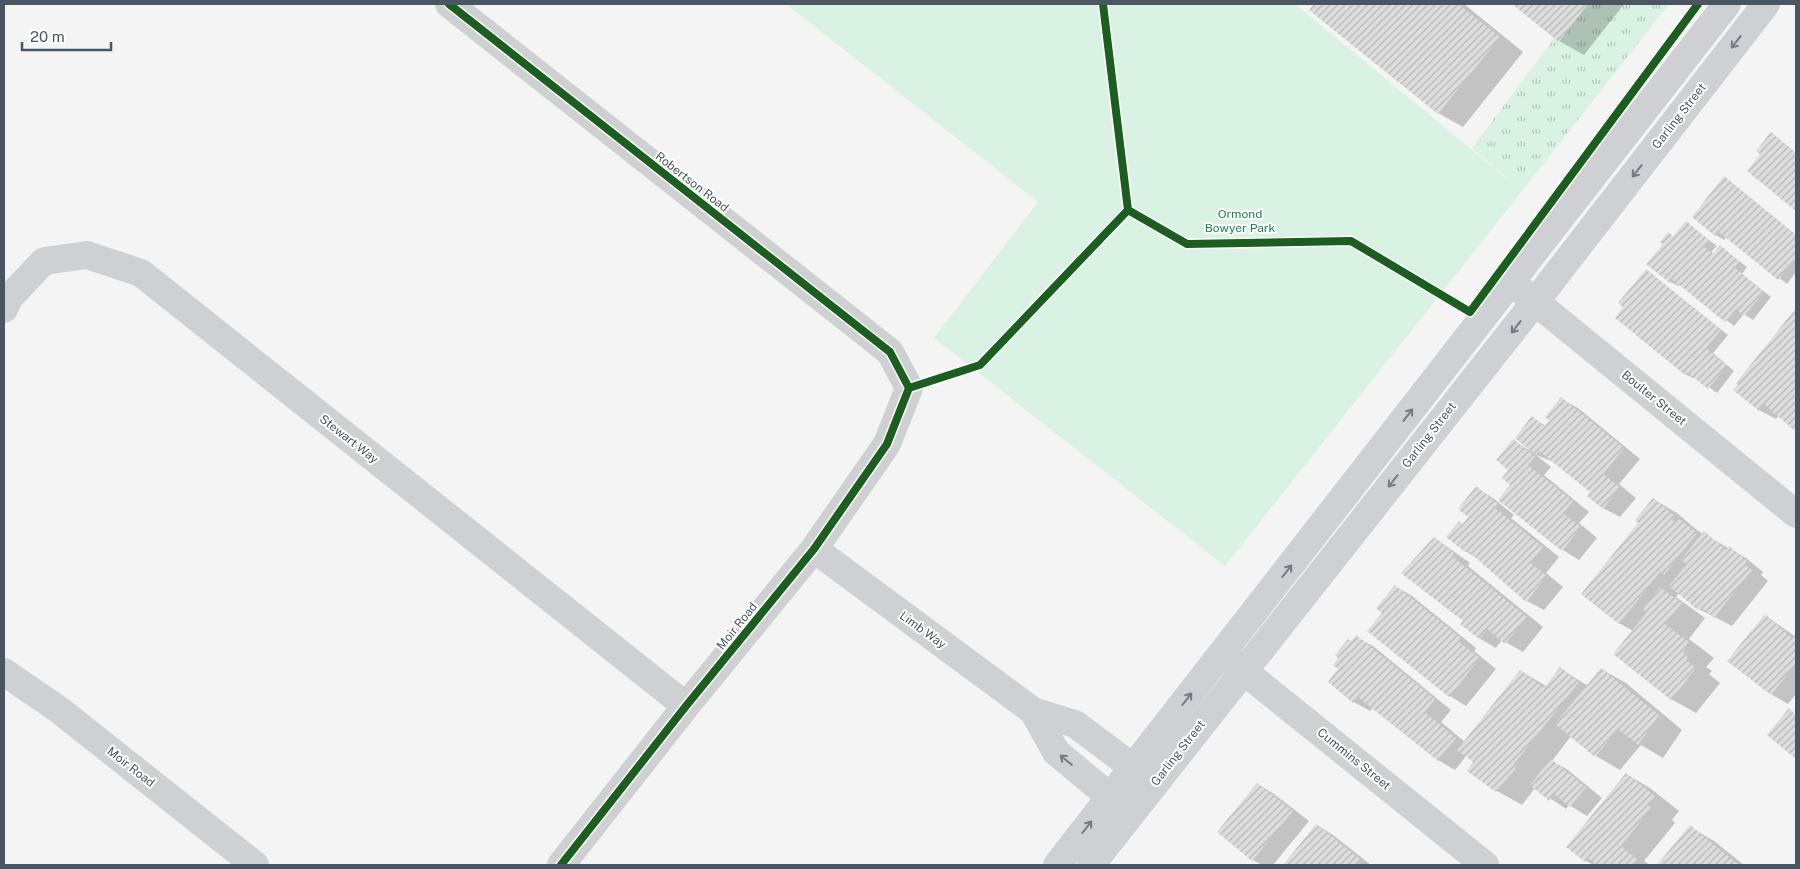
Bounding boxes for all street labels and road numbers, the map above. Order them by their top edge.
street label: Garling Street [1649,80,1709,151]
street label: Robertson Road [653,149,731,215]
street label: Boulter Street [1619,368,1689,429]
street label: Garling Street [1399,399,1459,470]
street label: Stewart Way [317,412,382,467]
street label: Moir Road [714,600,760,652]
street label: Limb Way [897,609,949,652]
street label: Garling Street [1148,717,1208,788]
street label: Cummins Street [1315,725,1394,793]
street label: Moir Road [104,744,158,790]

